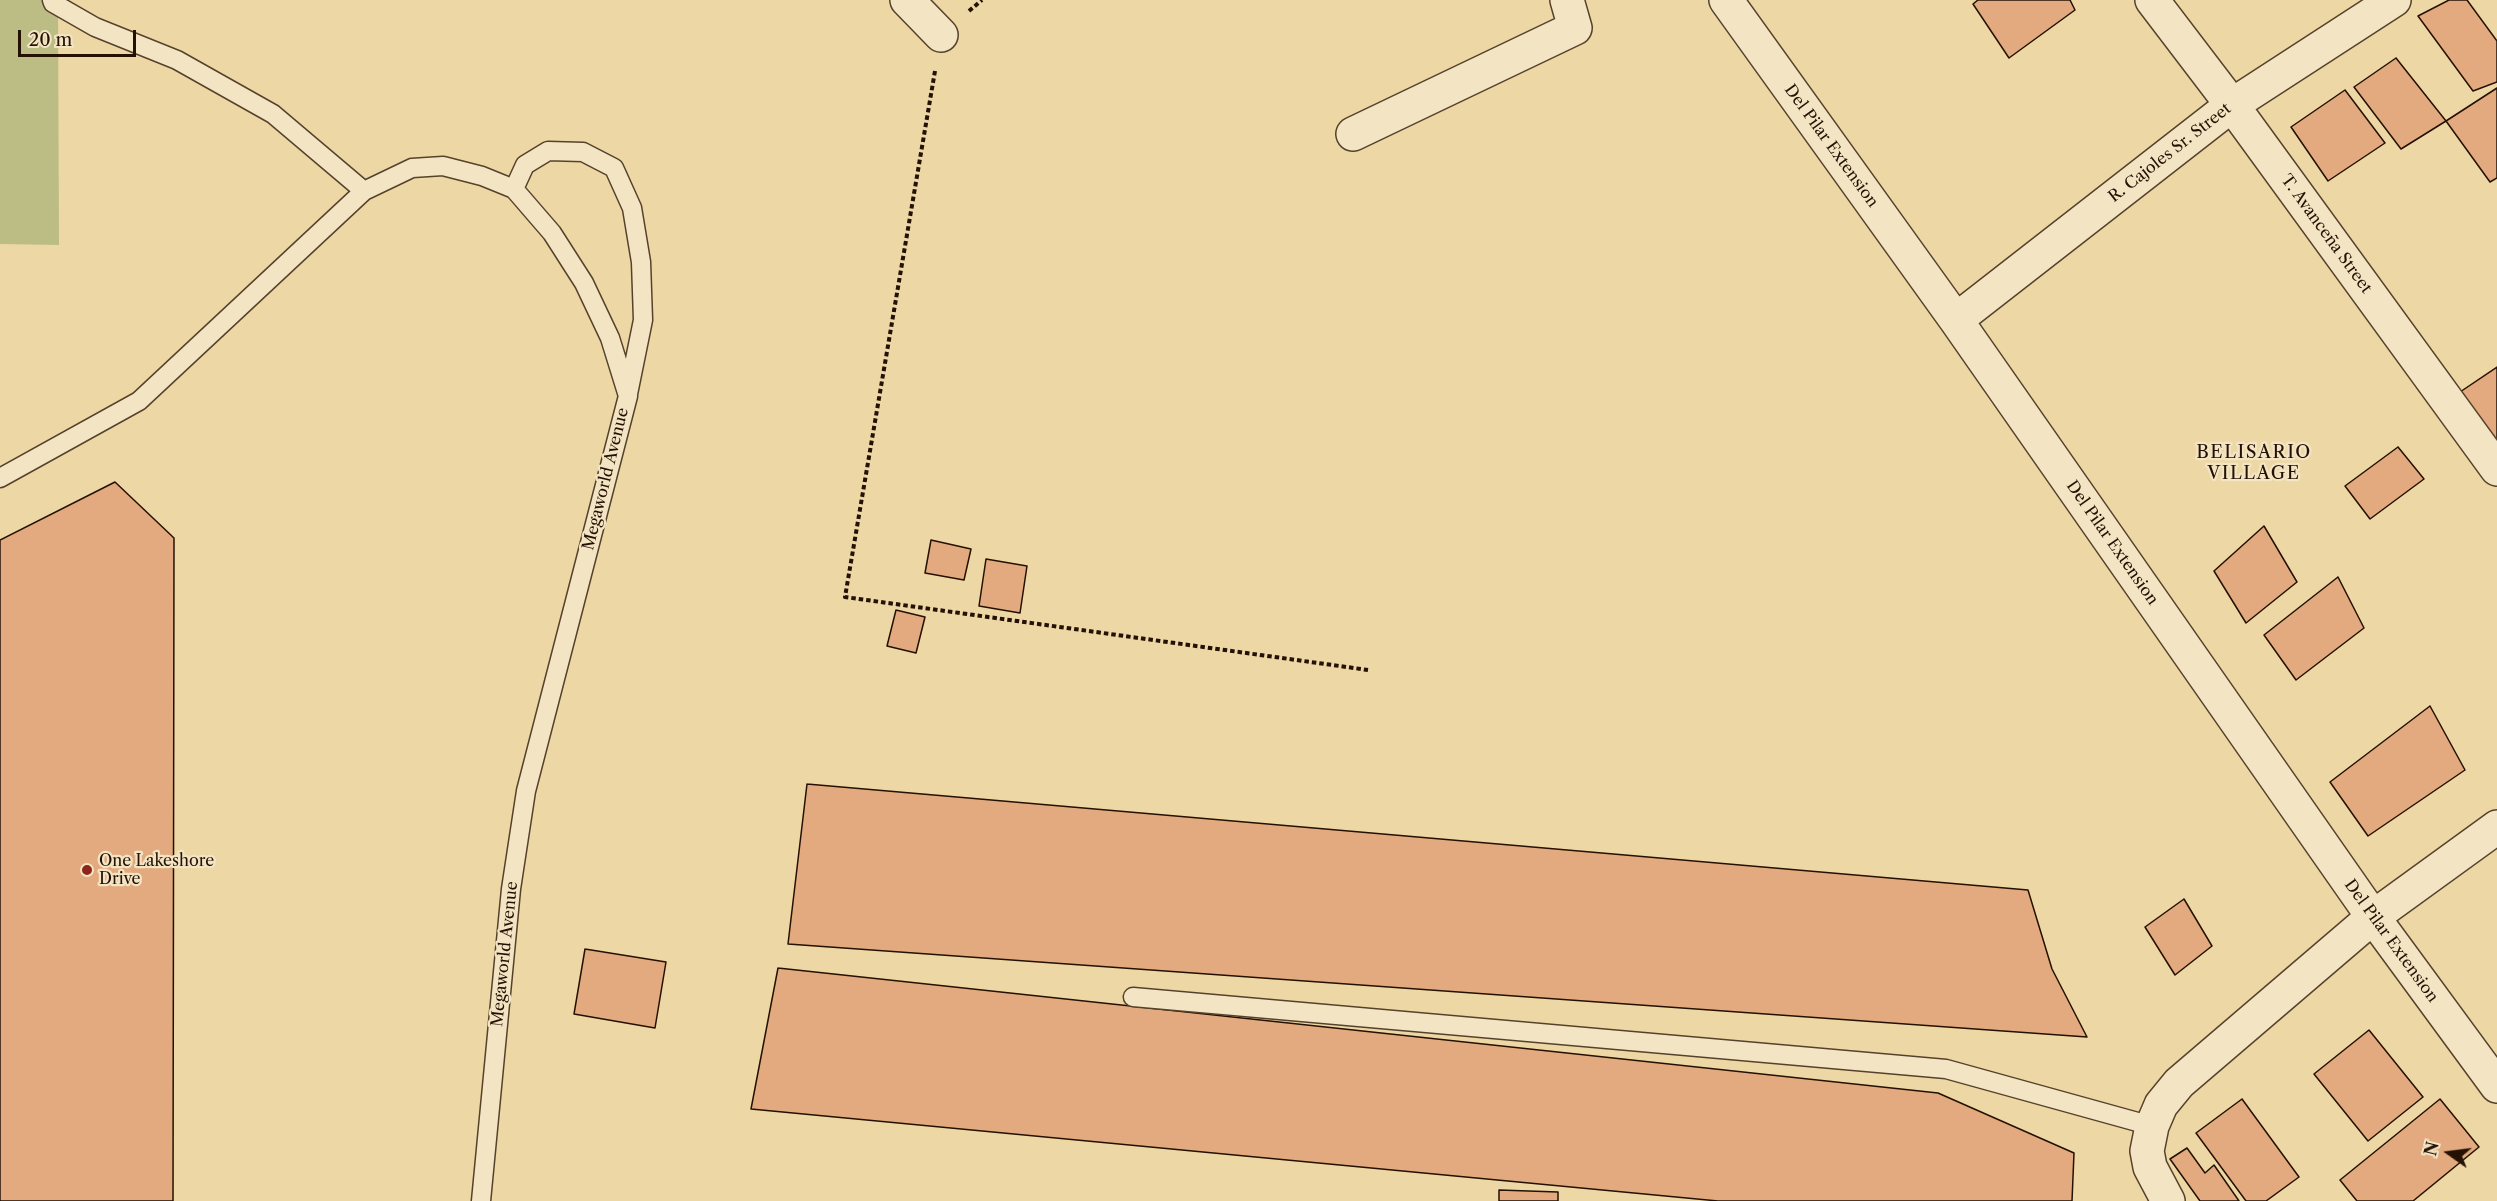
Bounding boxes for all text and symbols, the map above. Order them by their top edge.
scale bar [21,18,140,56]
text: 20 m [29,29,72,51]
street label: Del Pilar Extension [1780,81,1882,211]
street label: R. Cajoles Sr. Street [2105,99,2235,207]
street label: T. Avanceña Street [2276,171,2376,297]
street label: Megaworld Avenue [579,406,633,552]
district label: BELISARIO VILLAGE [2196,442,2312,484]
street label: Del Pilar Extension [2062,477,2162,609]
place label: One Lakeshore Drive [99,851,214,889]
marker: One Lakeshore Drive [80,863,94,877]
street label: Del Pilar Extension [2340,876,2442,1006]
street label: Megaworld Avenue [488,880,522,1028]
north arrow [2419,1123,2479,1183]
text: N [2420,1139,2443,1158]

